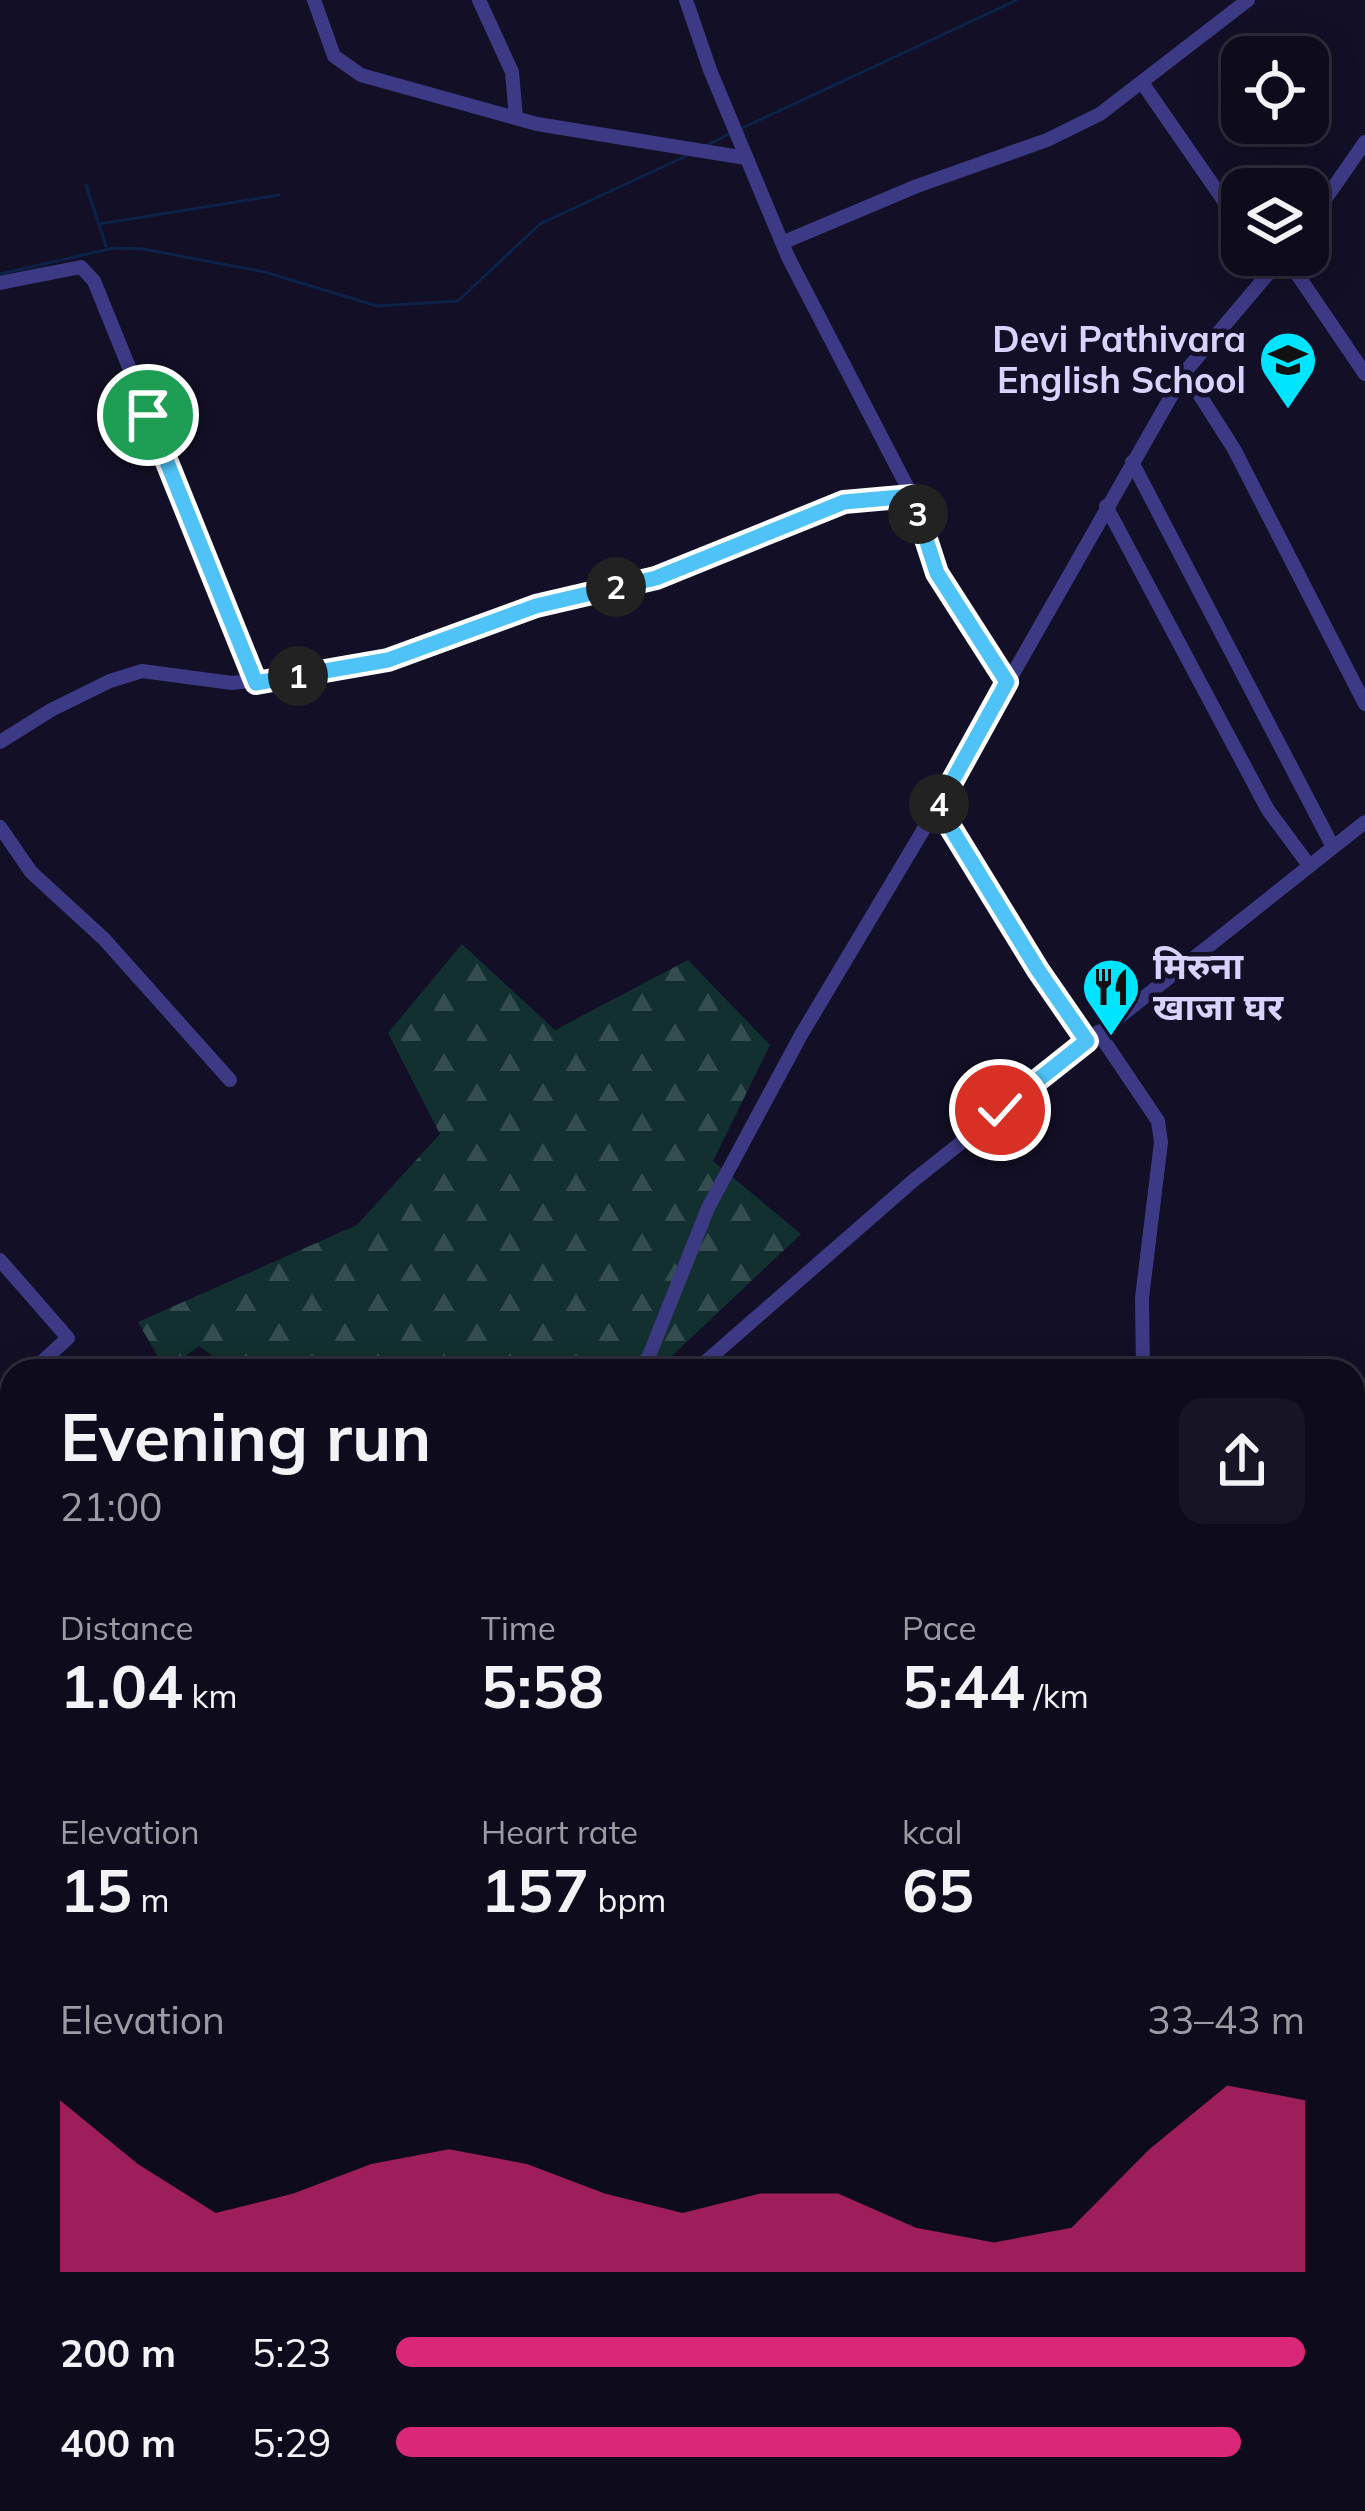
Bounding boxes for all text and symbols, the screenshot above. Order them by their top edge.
map controls [1221,36,1329,276]
button: locate [1221,36,1329,144]
button: layers [1221,168,1329,276]
place label: Devi Pathivara English School [992,316,1246,402]
school or university icon: Devi Pathivara English School [1257,329,1319,411]
pin [97,364,199,466]
icon: arrive [115,382,181,448]
pin: 3 [888,484,948,544]
text: 3 [908,493,928,534]
pin: 2 [586,557,646,617]
text: 2 [606,566,626,607]
pin: 1 [268,646,328,706]
text: 1 [288,655,308,696]
pin: 4 [909,774,969,834]
text: 4 [929,783,949,824]
place label: मिरुना खाजा घर [1153,943,1284,1029]
restaurant icon: मिरुना खाजा घर [1080,956,1142,1038]
pin [949,1059,1051,1161]
icon: check [967,1077,1033,1143]
text: Evening run [60,1395,431,1478]
button: share [1179,1398,1305,1524]
text: 21:00 [60,1482,163,1531]
text: Distance [60,1607,193,1648]
text: Time [481,1607,556,1648]
text: Pace [902,1607,976,1648]
text: 1.04 [60,1648,183,1723]
text: 5:58 [481,1648,604,1723]
text: 5:44 [902,1648,1025,1723]
text: km [183,1675,237,1716]
text: /km [1025,1675,1089,1716]
text: Elevation [60,1811,200,1852]
text: Heart rate [481,1811,638,1852]
text: kcal [902,1811,962,1852]
text: 15 [60,1852,132,1927]
text: 157 [481,1852,589,1927]
text: 65 [902,1852,974,1927]
text: m [132,1879,170,1920]
text: bpm [589,1879,666,1920]
text: Elevation [60,1995,225,2044]
text: 33–43 m [1147,1995,1305,2044]
text: 200 m [60,2328,176,2377]
text: 5:23 [252,2328,331,2377]
text: 400 m [60,2418,176,2467]
text: 5:29 [252,2418,331,2467]

